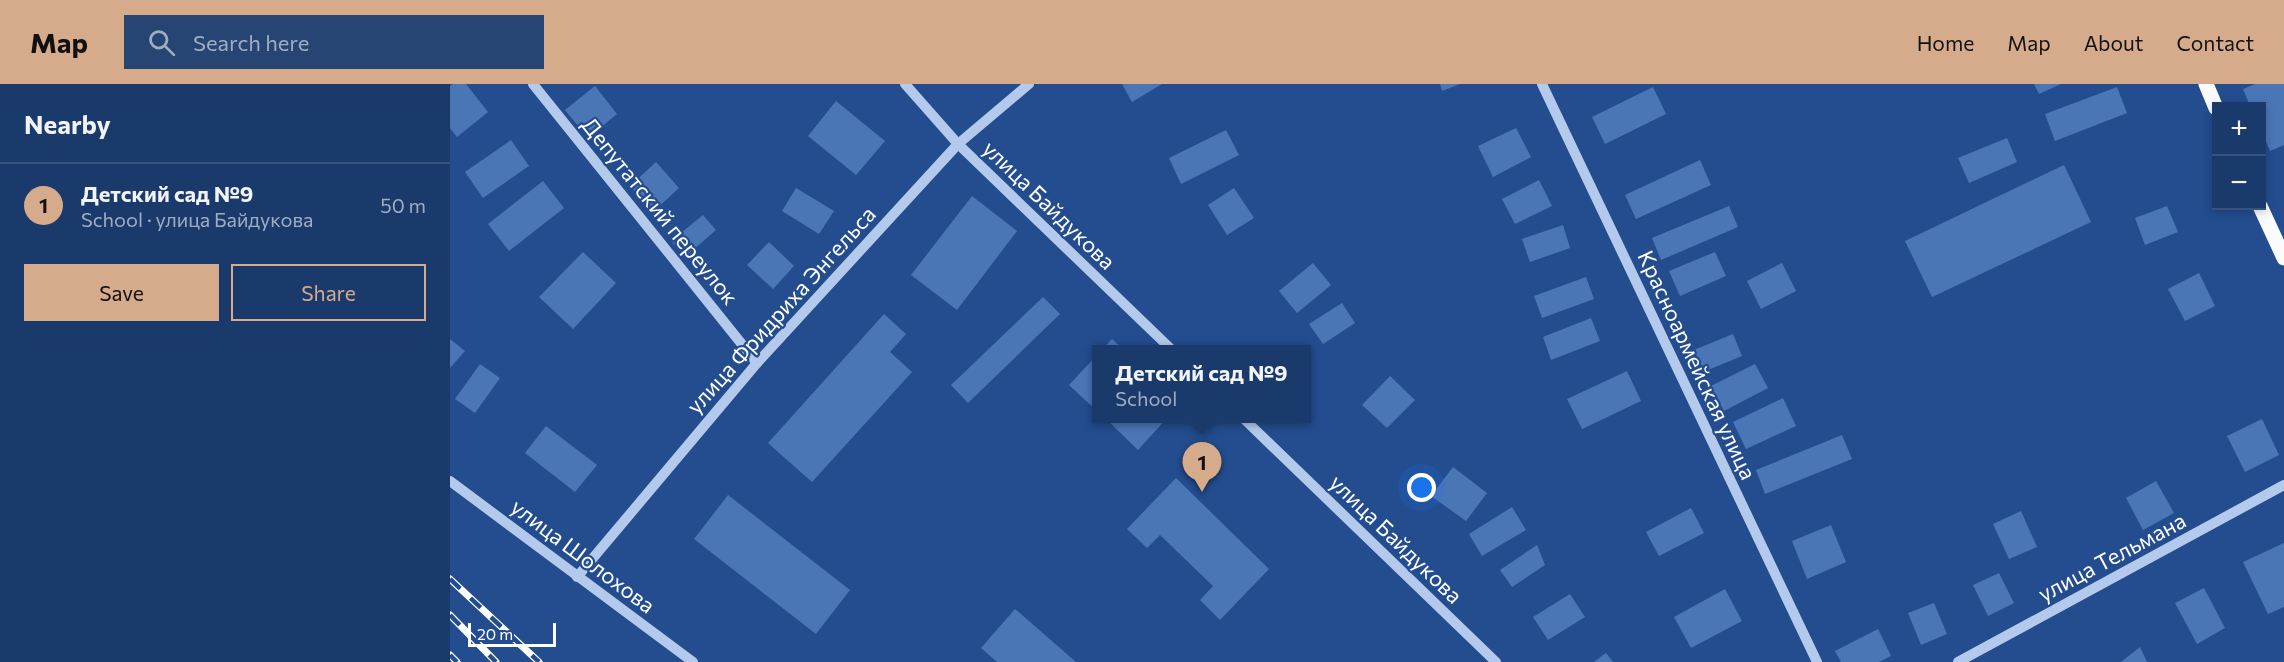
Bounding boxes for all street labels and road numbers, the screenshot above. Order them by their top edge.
street label: Депутатский переулок [576,111,744,310]
street label: улица Байдукова [977,135,1121,275]
street label: улица Фридриха Энгельса [680,201,881,419]
street label: Красноармейская улица [1632,246,1762,484]
street label: улица Байдукова [1324,469,1468,609]
street label: улица Шолохова [506,493,661,618]
street label: улица Тельмана [2033,506,2190,607]

